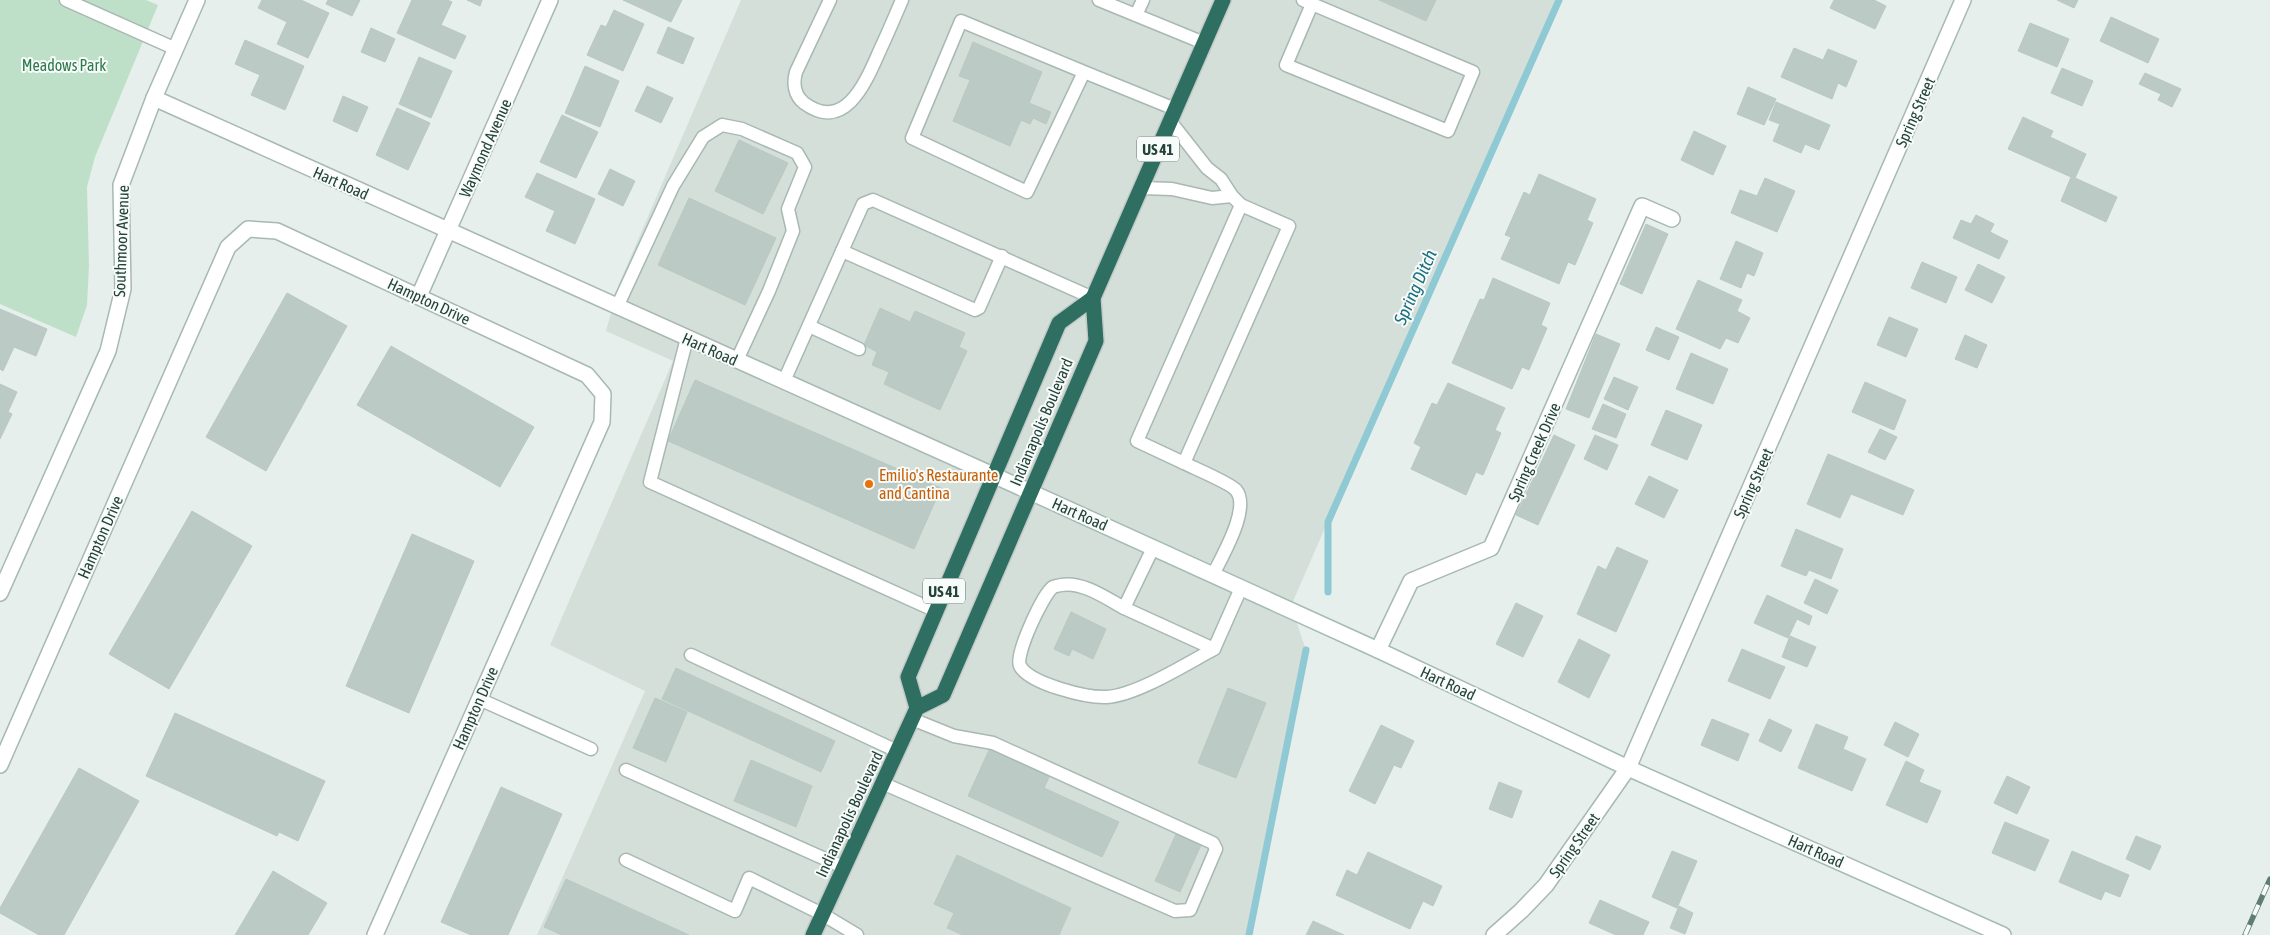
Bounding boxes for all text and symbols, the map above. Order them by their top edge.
park label: Meadows Park [22,56,106,74]
street label: Spring Street [1892,74,1939,150]
street label: Waymond Avenue [455,96,516,200]
road number: US 41 [1137,136,1179,162]
street label: Hart Road [311,163,371,203]
street label: Southmoor Avenue [110,185,132,297]
water label: Spring Ditch [1389,246,1441,329]
street label: Hampton Drive [385,274,473,329]
street label: Hart Road [680,329,740,369]
street label: Indianapolis Boulevard [1006,356,1077,489]
street label: Spring Creek Drive [1504,400,1565,505]
street label: Spring Street [1730,445,1777,521]
place label: Emilio's Restaurante and Cantina [879,466,998,502]
marker: Emilio's Restaurante and Cantina [863,478,875,490]
street label: Hampton Drive [74,493,127,582]
street label: Hart Road [1050,494,1110,534]
road number: US 41 [923,578,965,604]
street label: Hart Road [1418,662,1478,704]
street label: Hampton Drive [449,664,502,753]
street label: Indianapolis Boulevard [812,748,887,880]
street label: Spring Street [1545,809,1604,881]
street label: Hart Road [1786,831,1846,871]

